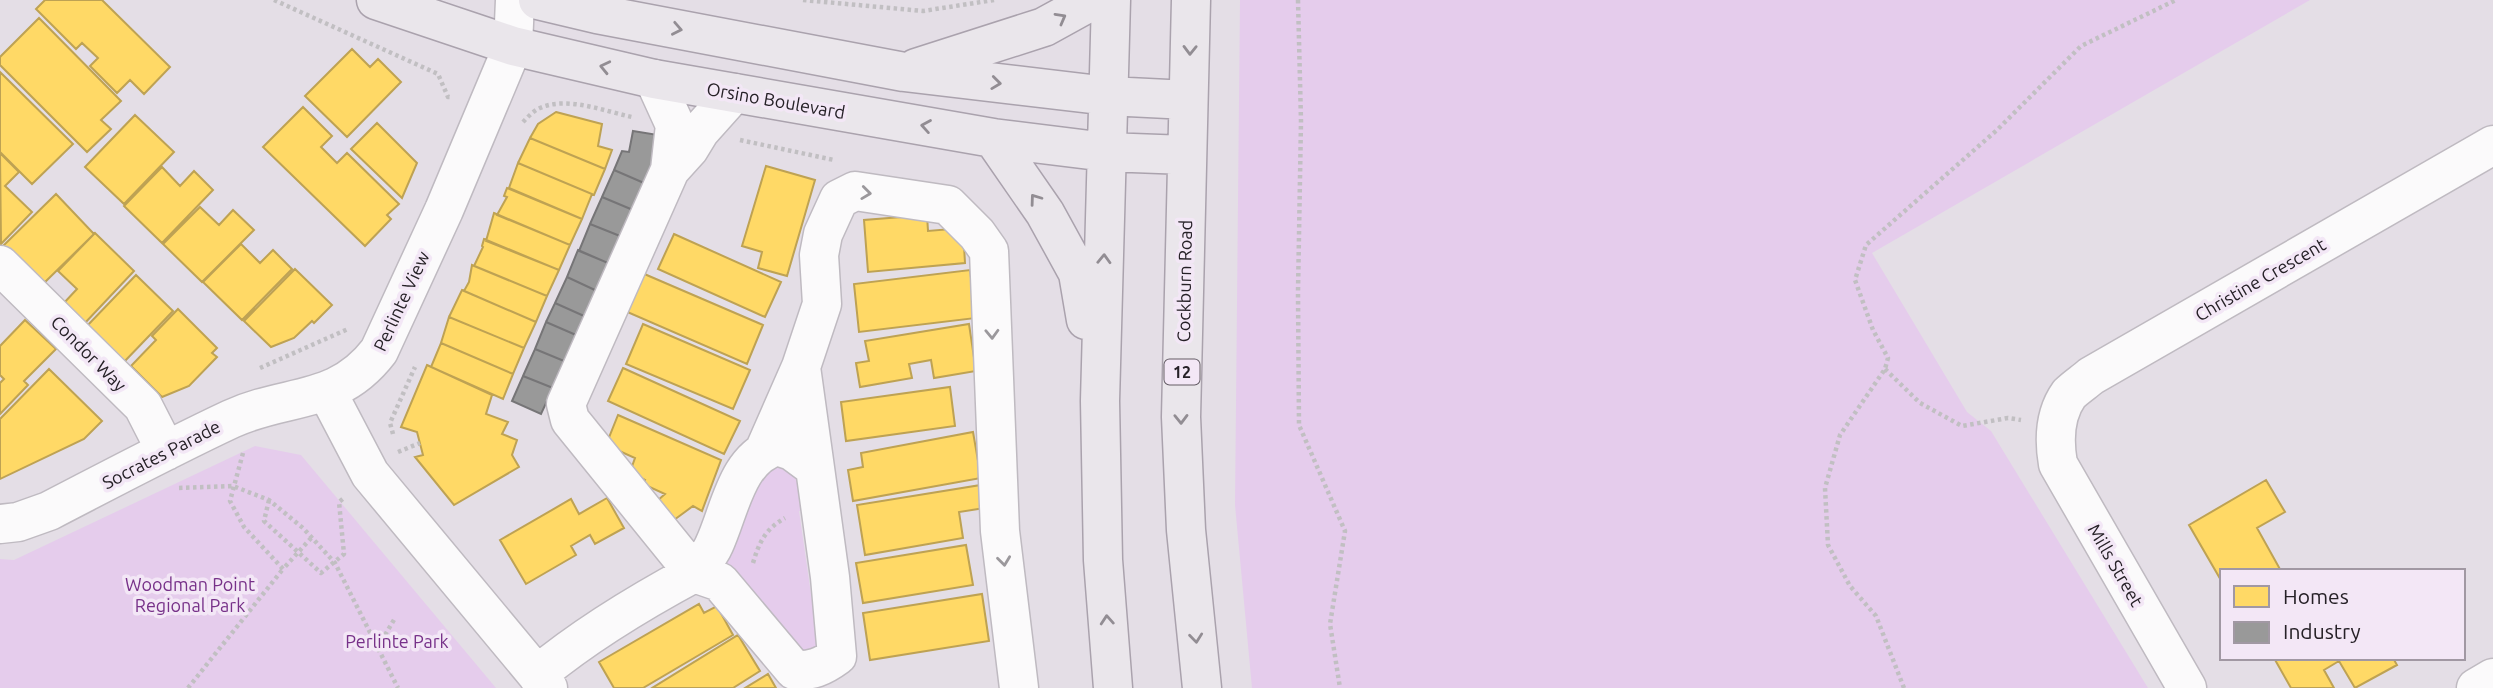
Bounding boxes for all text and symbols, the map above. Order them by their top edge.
one-way arrow [1054,13,1066,26]
one-way arrow [671,21,683,36]
one-way arrow [1182,45,1197,56]
one-way arrow [600,61,612,75]
one-way arrow [990,75,1002,90]
street label: Orsino Boulevard [705,78,847,122]
one-way arrow [920,119,931,134]
one-way arrow [860,185,872,200]
one-way arrow [1031,194,1043,207]
street label: Cockburn Road [1173,220,1195,342]
street label: Christine Crescent [2191,234,2329,324]
street label: Perlinte View [369,248,433,354]
one-way arrow [1096,253,1111,264]
street label: Condor Way [47,311,131,395]
one-way arrow [984,329,999,340]
road number: 12 [1164,360,1200,384]
one-way arrow [1174,414,1189,425]
street label: Socrates Parade [99,416,223,492]
street label: Mills Street [2084,520,2148,610]
one-way arrow [996,555,1011,567]
legend [2220,569,2465,660]
park label: Woodman Point Regional Park [125,574,255,615]
text: Homes [2283,584,2349,608]
one-way arrow [1100,614,1115,625]
text: Industry [2283,619,2361,643]
park label: Perlinte Park [345,631,449,651]
one-way arrow [1189,633,1204,644]

